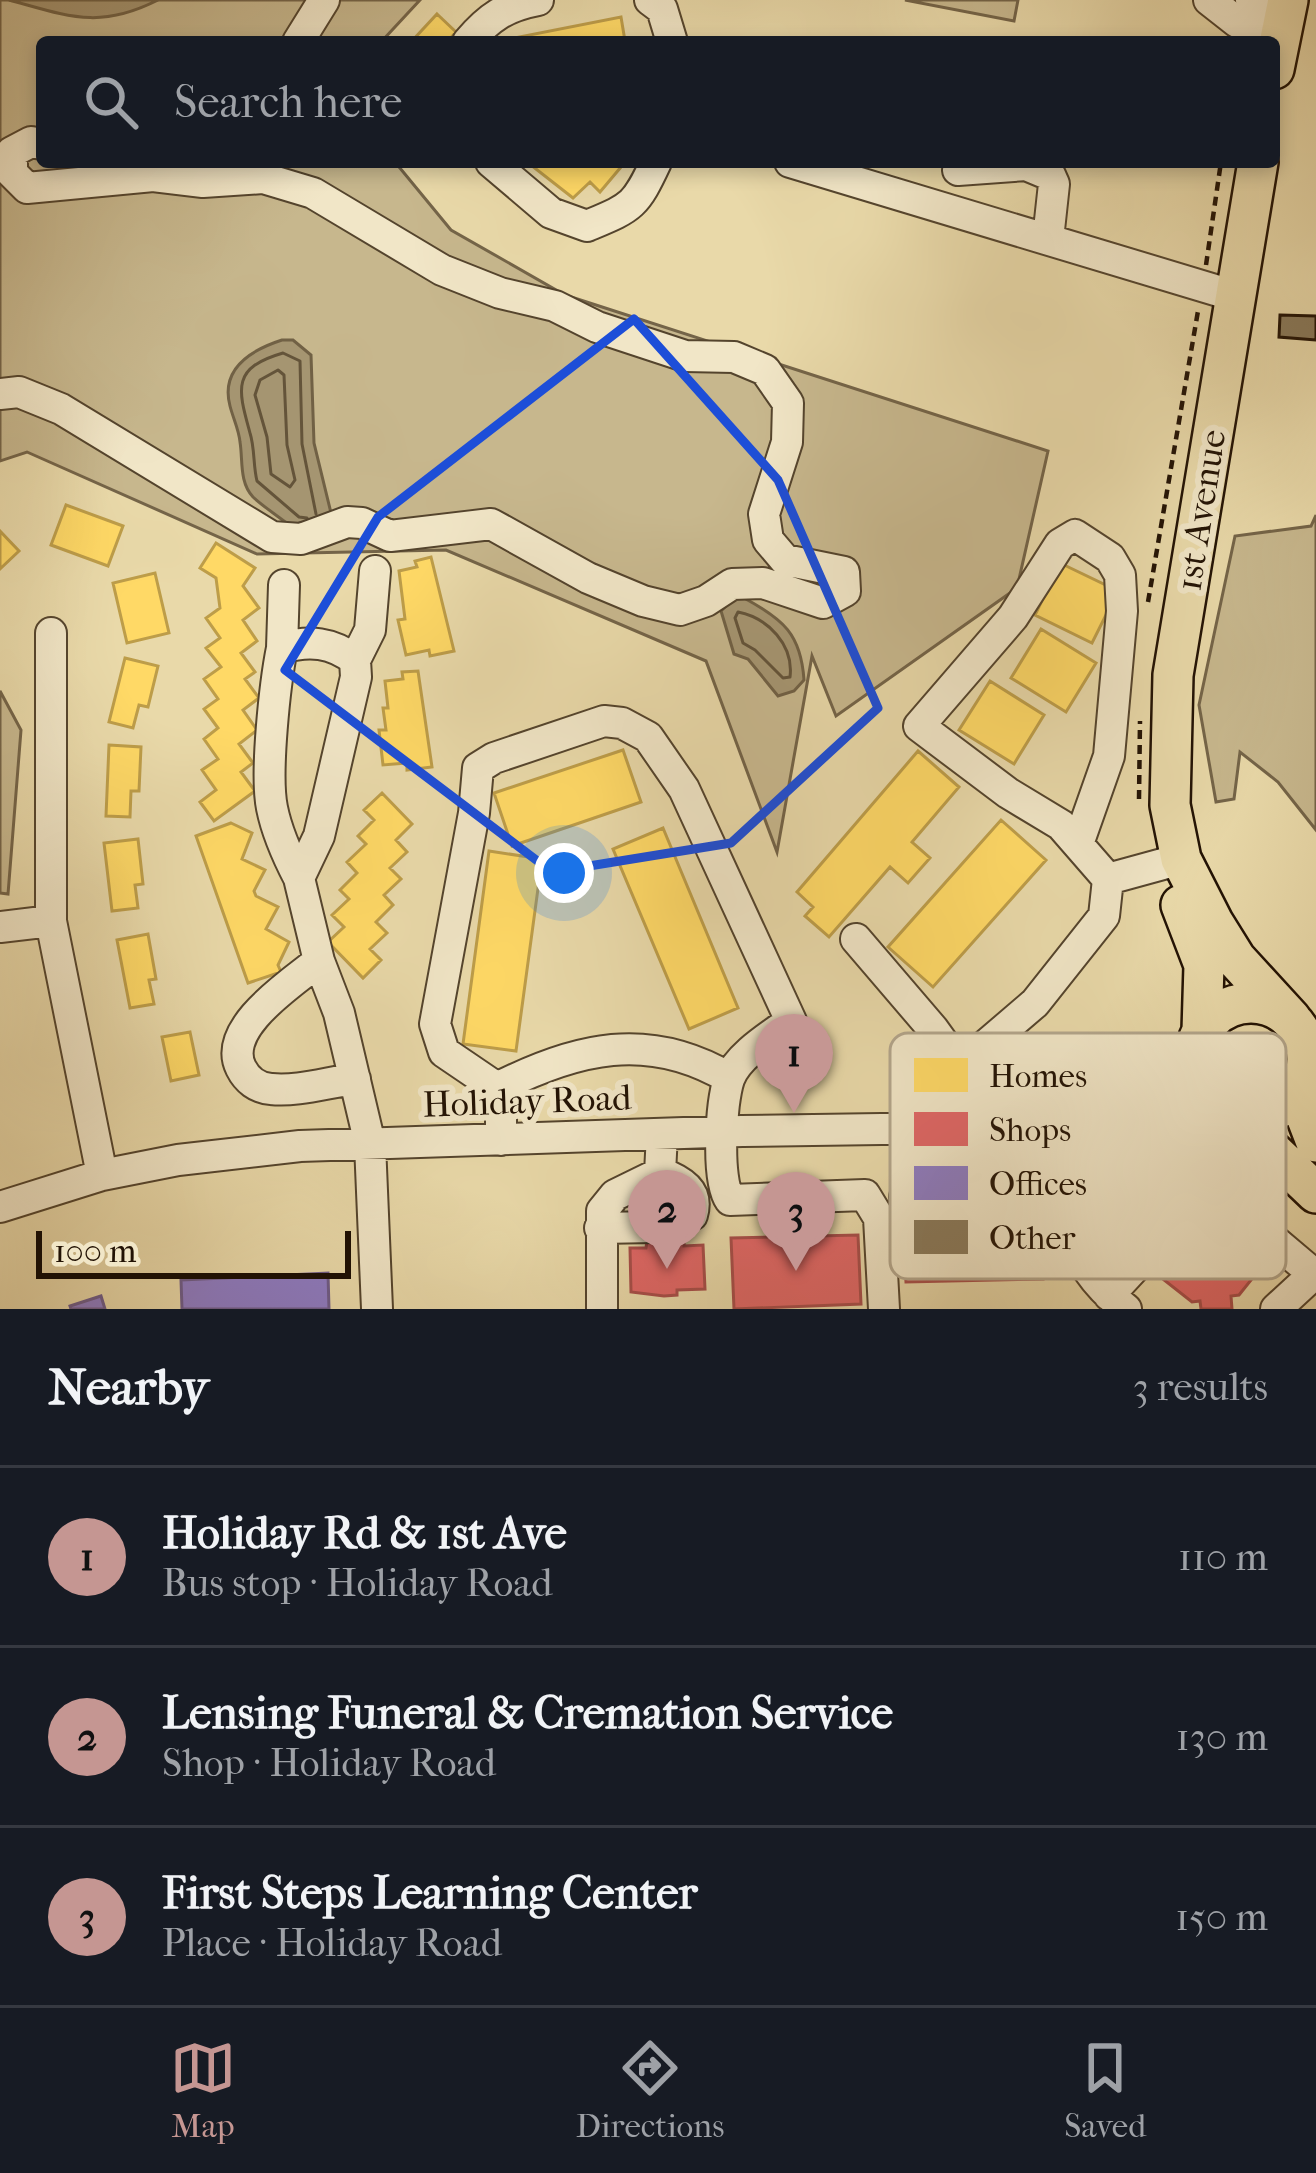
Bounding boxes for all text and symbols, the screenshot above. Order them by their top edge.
search box [36,36,1280,168]
icon: search [78,69,144,135]
text: Search here [174,76,402,129]
street label: 1st Avenue [1168,426,1234,594]
your location [534,843,594,903]
pin: 1 [755,1014,833,1113]
legend [890,1033,1286,1279]
text: Homes [989,1057,1087,1096]
street label: Holiday Road [422,1076,633,1126]
text: Shops [989,1111,1071,1150]
text: Offices [989,1165,1087,1204]
pin: 2 [628,1170,706,1269]
pin: 3 [757,1172,835,1271]
text: Other [989,1219,1076,1258]
scale bar [36,1225,351,1278]
text: 100 m [54,1232,137,1271]
text: Nearby [48,1357,209,1417]
text: 3 results [1133,1364,1268,1410]
text: Holiday Rd & 1st Ave [162,1507,567,1560]
text: 1 [80,1534,94,1580]
text: 110 m [1178,1534,1268,1580]
text: Bus stop · Holiday Road [162,1560,553,1606]
text: Lensing Funeral & Cremation Service [162,1687,893,1740]
text: 2 [77,1714,97,1760]
text: 130 m [1176,1714,1268,1760]
text: Shop · Holiday Road [162,1740,496,1786]
text: First Steps Learning Center [162,1867,698,1920]
text: 3 [79,1894,95,1940]
text: 150 m [1175,1894,1268,1940]
text: Place · Holiday Road [162,1920,502,1966]
tab: Map [170,2035,236,2146]
tab: Directions [576,2035,724,2146]
tab: Saved [1064,2035,1146,2146]

